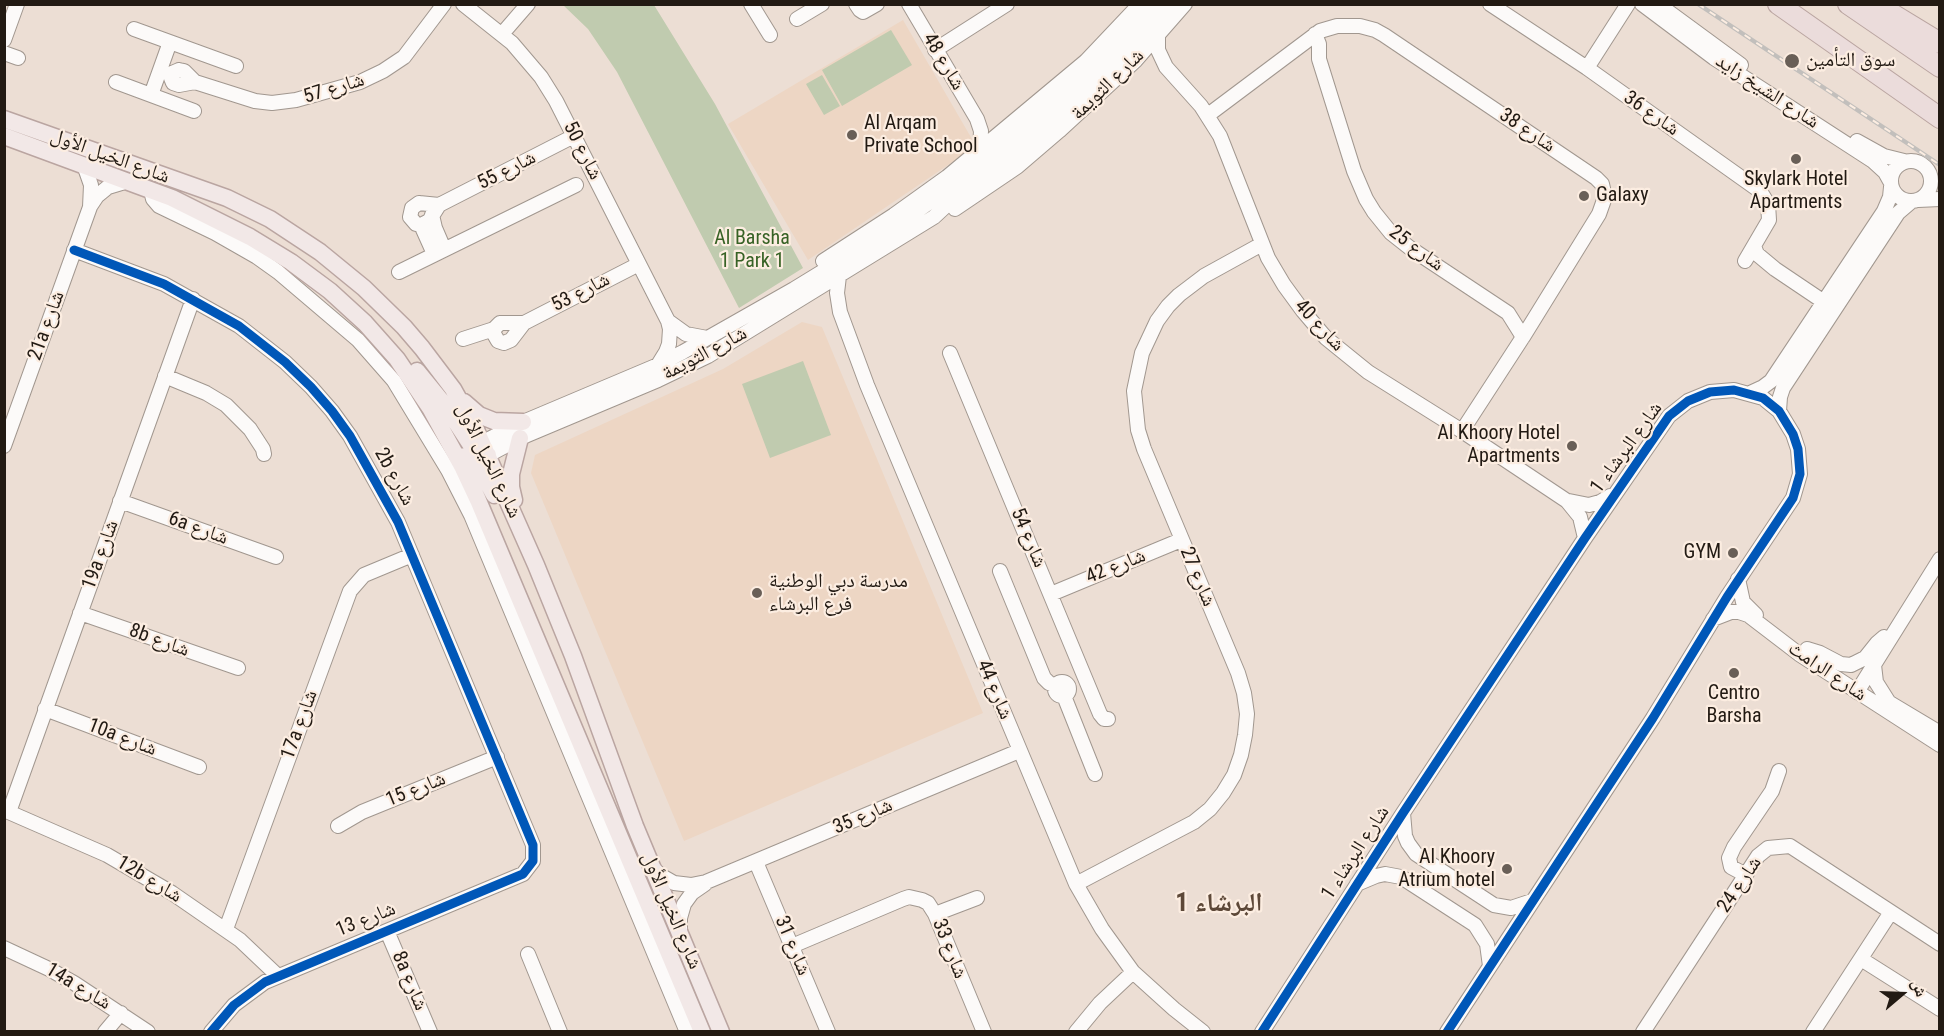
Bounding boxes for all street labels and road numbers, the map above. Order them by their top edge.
street label: شارع 48 [917,29,969,95]
street label: شارع الثويمة [1066,44,1150,126]
street label: شارع الشيخ زايد [1711,50,1823,134]
street label: شارع 57 [301,68,367,110]
street label: شارع 36 [1619,86,1683,142]
street label: شارع 38 [1494,104,1560,158]
street label: شارع 50 [557,118,607,184]
street label: شارع الخيل الأول [47,124,173,190]
street label: شارع 55 [474,146,540,196]
street label: شارع 25 [1384,221,1448,277]
street label: شارع 53 [548,268,614,318]
street label: 21a شارع [23,288,71,364]
street label: شارع 40 [1289,295,1349,357]
street label: شارع الثويمة [659,322,751,386]
street label: شارع البرشاء 1 [1586,398,1668,498]
street label: شارع الخيل الأول [450,400,526,522]
street label: 2b شارع [368,444,420,510]
street label: شارع 54 [1005,505,1051,571]
street label: 6a شارع [165,507,231,551]
street label: 19a شارع [77,517,125,593]
street label: شارع 42 [1083,544,1149,590]
street label: شارع 27 [1174,544,1220,610]
street label: 8b شارع [126,619,192,663]
street label: شارع الرامث [1783,637,1871,707]
street label: شارع 44 [971,657,1017,723]
street label: 17a شارع [276,687,324,763]
street label: 10a شارع [84,714,160,762]
street label: شارع 15 [383,767,449,813]
street label: شارع 35 [830,794,896,840]
street label: شارع البرشاء 1 [1317,802,1395,904]
street label: شارع الخيل الأول [636,849,706,973]
street label: 12b شارع [112,851,186,909]
street label: شارع 24 [1713,852,1767,918]
street label: شارع 13 [333,897,399,943]
street label: شارع 31 [769,913,815,979]
street label: شارع 33 [926,916,972,982]
street label: 8a شارع [386,948,432,1014]
street label: 14a شارع [41,958,115,1016]

